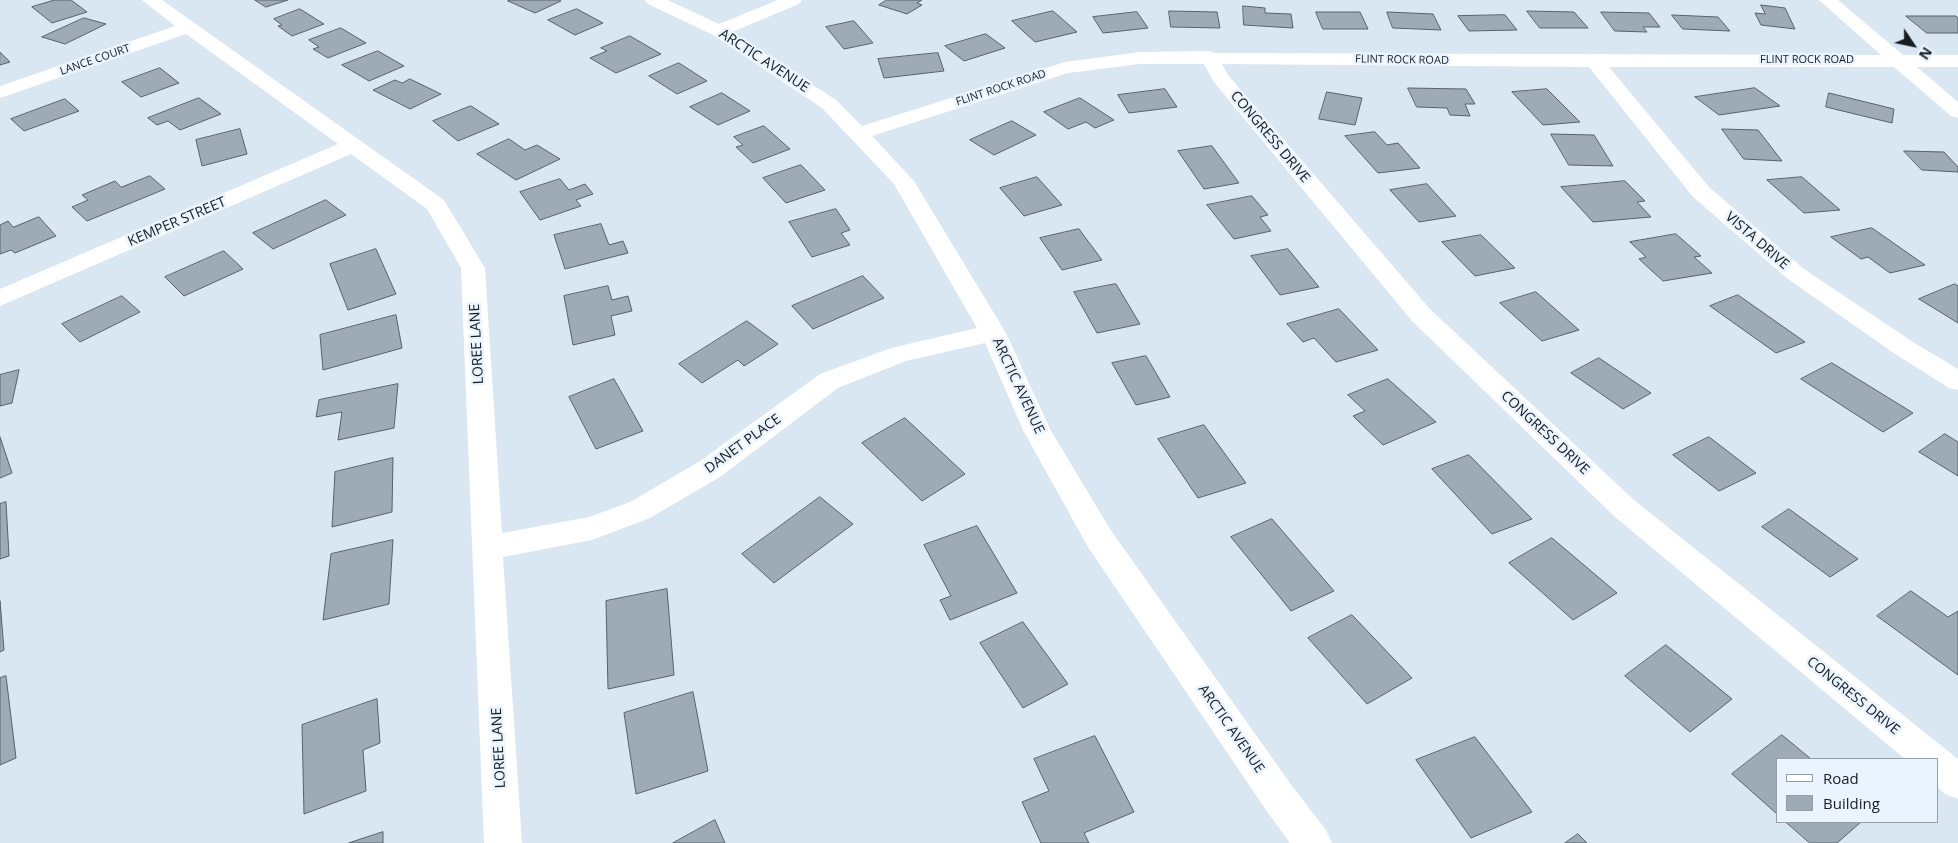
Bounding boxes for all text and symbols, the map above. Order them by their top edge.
north arrow [1888,20,1938,70]
street label: ARCTIC AVENUE [716,26,812,96]
street label: LANCE COURT [58,42,132,78]
text: N [1915,44,1937,64]
street label: FLINT ROCK ROAD [1355,53,1449,67]
street label: FLINT ROCK ROAD [1760,53,1854,67]
street label: FLINT ROCK ROAD [954,67,1048,109]
street label: CONGRESS DRIVE [1227,88,1313,186]
street label: KEMPER STREET [126,194,228,250]
street label: VISTA DRIVE [1722,209,1792,273]
street label: LOREE LANE [467,303,487,385]
street label: ARCTIC AVENUE [988,335,1048,437]
street label: CONGRESS DRIVE [1497,388,1593,478]
street label: DANET PLACE [702,411,784,477]
street label: CONGRESS DRIVE [1803,653,1903,739]
street label: ARCTIC AVENUE [1194,682,1268,776]
street label: LOREE LANE [489,707,509,789]
legend [1776,758,1938,823]
text: Road [1823,768,1859,788]
text: Building [1823,793,1880,813]

